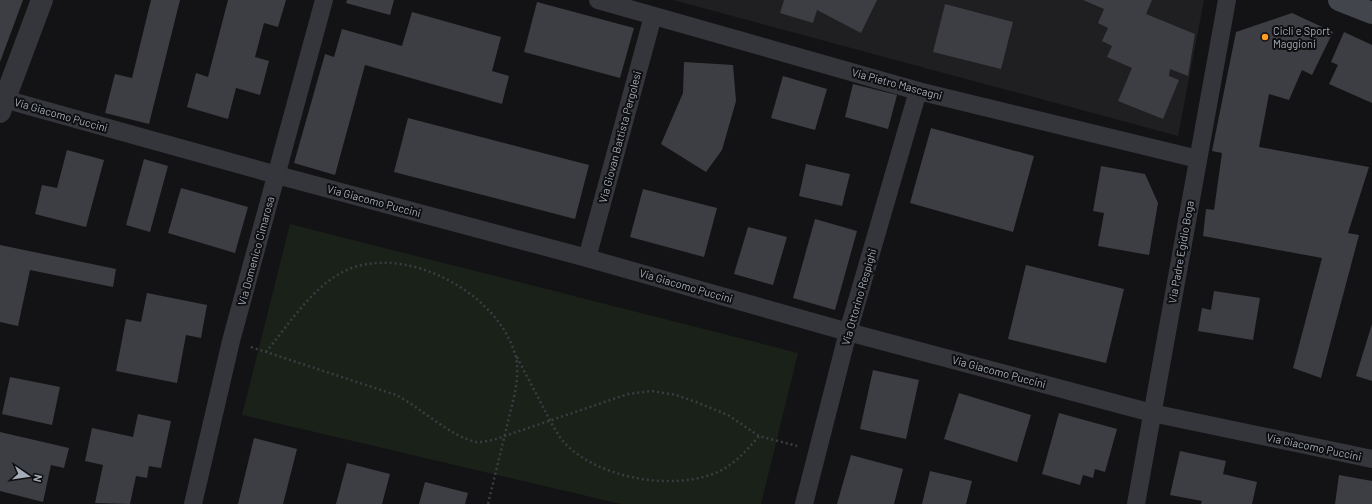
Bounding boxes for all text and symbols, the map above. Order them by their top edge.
place label: Cicli e Sport Maggioni [1273,24,1330,50]
marker: Cicli e Sport Maggioni [1260,32,1270,42]
street label: Via Pietro Mascagni [850,65,944,102]
street label: Via Giovan Battista Pergolesi [596,69,643,204]
street label: Via Giacomo Puccini [13,95,110,134]
street label: Via Giacomo Puccini [326,182,423,219]
street label: Via Domenico Cimarosa [235,195,276,307]
street label: Via Padre Egidio Boga [1165,200,1196,304]
street label: Via Ottorino Respighi [839,247,879,347]
street label: Via Giacomo Puccini [638,266,735,305]
street label: Via Giacomo Puccini [951,353,1048,390]
street label: Via Giacomo Puccini [1266,430,1363,463]
north arrow [8,456,48,496]
text: N [31,473,45,483]

